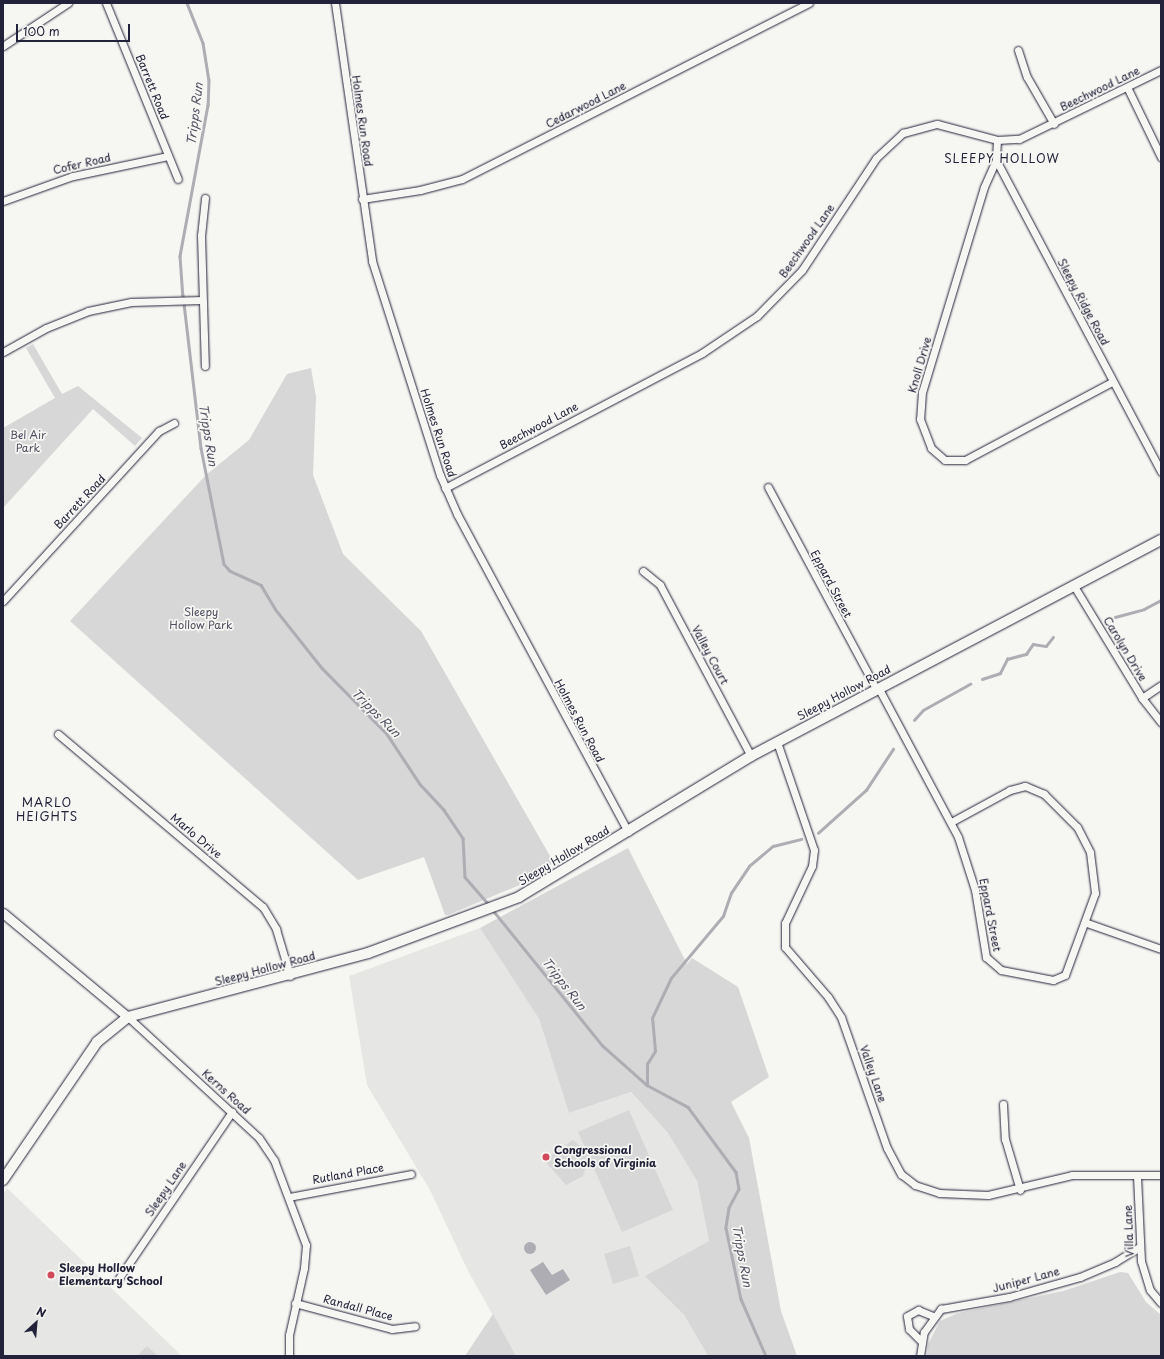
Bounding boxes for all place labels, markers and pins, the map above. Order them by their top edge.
place label: Congressional Schools of Virginia [554,1144,657,1170]
marker: Congressional Schools of Virginia [541,1152,551,1162]
place label: Sleepy Hollow Elementary School [59,1262,163,1288]
marker: Sleepy Hollow Elementary School [46,1270,56,1280]

